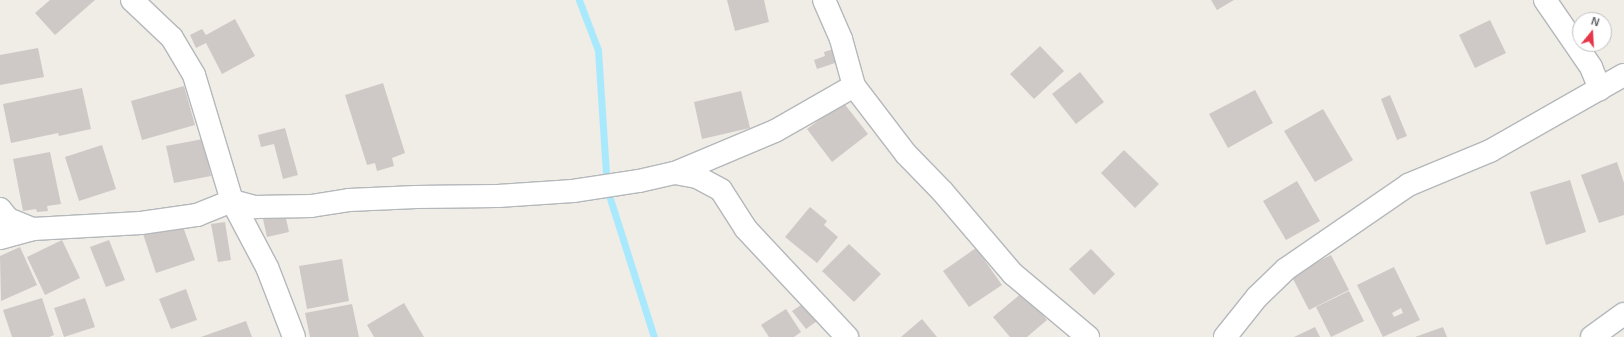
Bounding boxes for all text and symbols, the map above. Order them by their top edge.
north arrow [1572,12,1612,52]
text: N [1590,15,1601,28]

